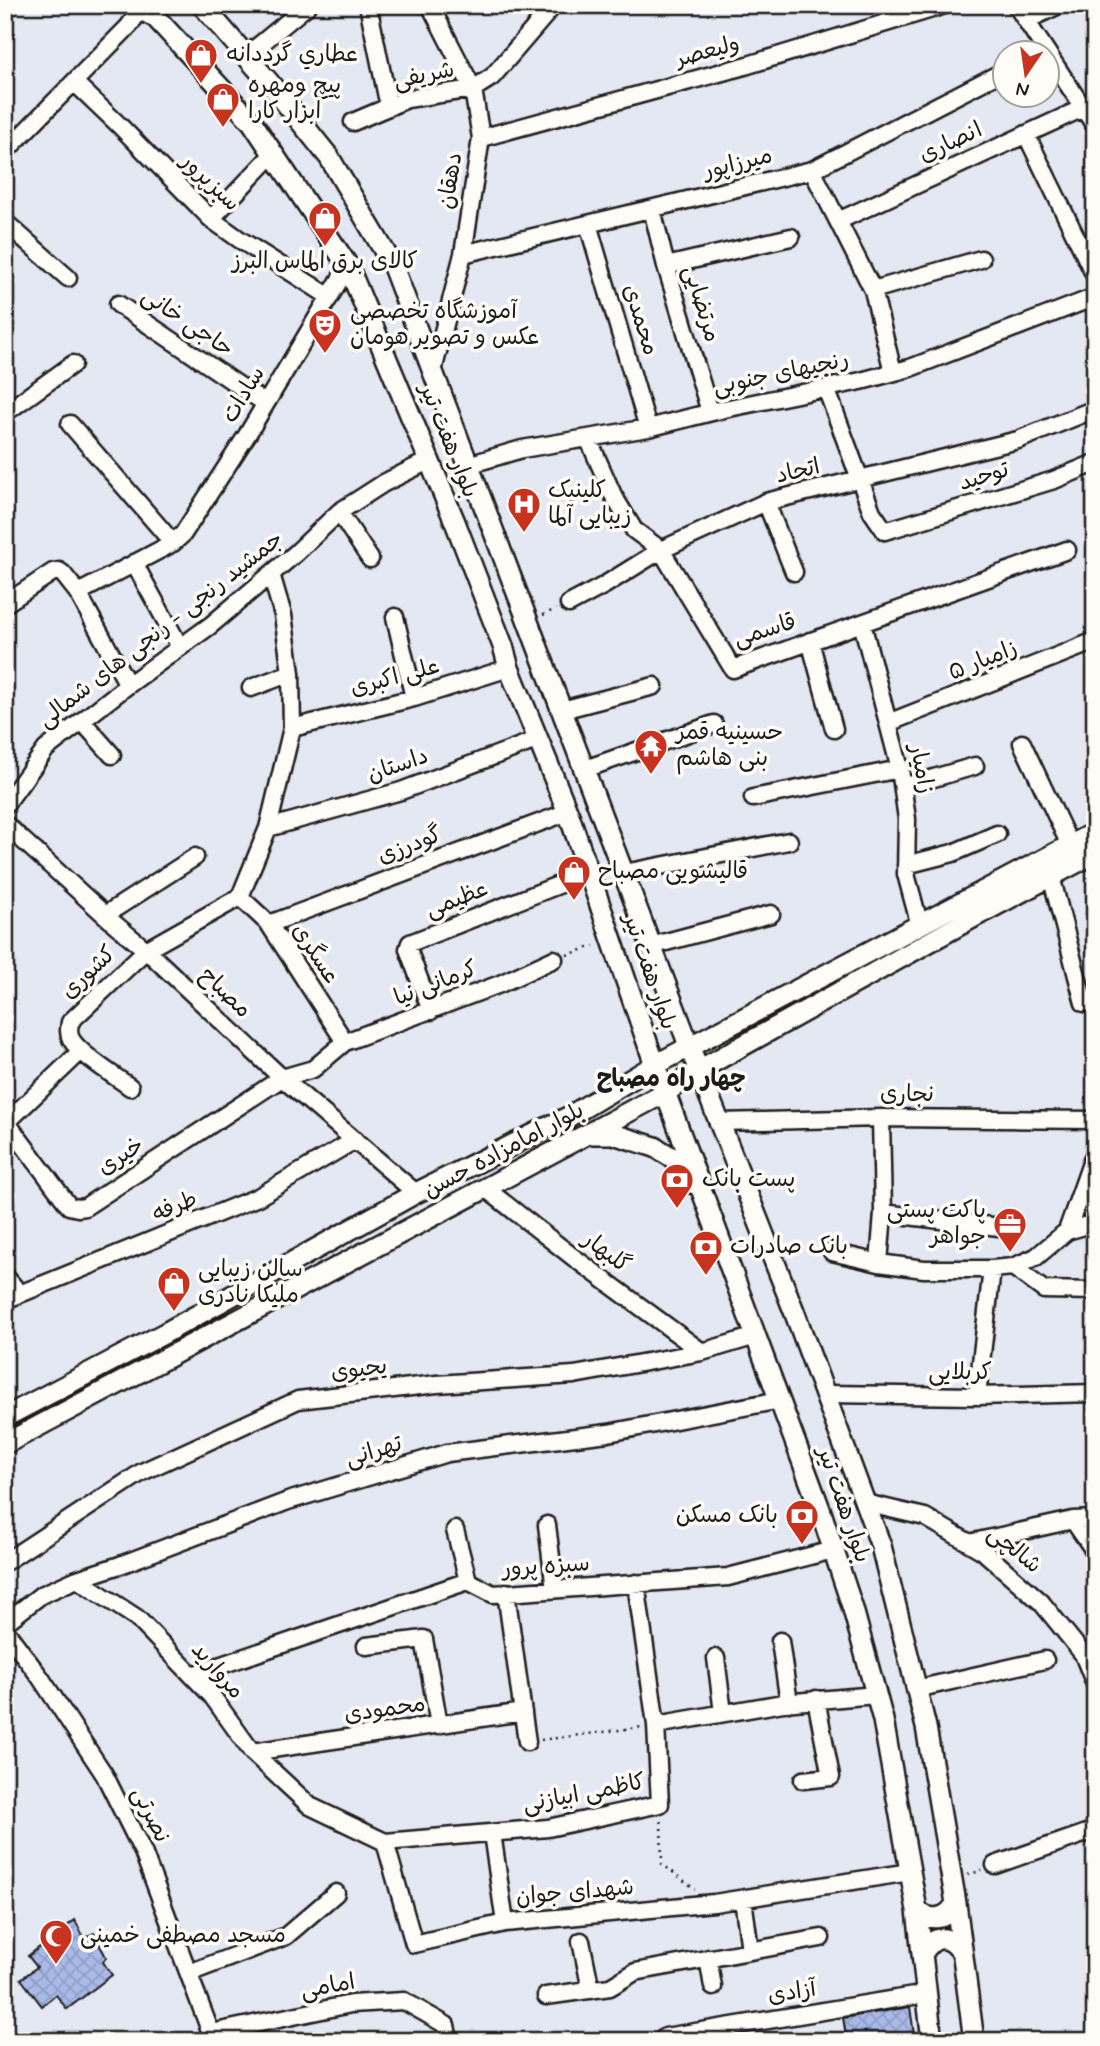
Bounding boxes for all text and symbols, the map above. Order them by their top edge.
street label: ولیعصر [671,29,743,75]
shop icon: عطاري گرددانه [182,36,220,85]
north arrow [992,38,1062,108]
place label: عطاري گرددانه [226,40,358,70]
street label: شریفی [391,55,457,97]
place label: پیچ ومهره ابزار کارا [248,71,341,127]
text: N [1014,75,1031,103]
shop icon: پیچ ومهره ابزار کارا [204,80,242,129]
street label: انصاری [914,115,988,171]
street label: میرزاپور [698,141,776,188]
street label: سبزپرور [172,146,246,219]
street label: دهقان [432,151,470,211]
shop icon: کالای برق الماس البرز [306,199,344,248]
place label: کالای برق الماس البرز [230,247,418,277]
street label: مرتضایی [675,262,727,346]
street label: حاجی خانی [135,281,239,365]
street label: محمدی [615,281,665,359]
place label: آموزشگاه تخصصی عکس و تصویر هومان [350,297,539,353]
theatre icon: آموزشگاه تخصصی عکس و تصویر هومان [306,306,344,355]
street label: رنجیهای جنوبی [710,345,852,403]
street label: سادات [215,361,273,429]
street label: بلوار هفت تیر [411,377,485,503]
street label: اتحاد [773,452,823,492]
street label: توحید [955,455,1013,499]
place label: کلینیک زیبایی آلما [548,476,632,532]
hospital icon: کلینیک زیبایی آلما [505,485,543,534]
street label: جمشید رنجی - رنجی های شمالی [32,525,290,735]
street label: قاسمی [730,607,800,655]
street label: زامیار ۵ [944,634,1022,688]
street label: علی اکبری [347,652,443,704]
place label: حسینیه قمر بنی هاشم [674,718,783,775]
temple icon: حسینیه قمر بنی هاشم [632,727,670,776]
street label: زامیار [901,740,940,796]
street label: داستان [363,742,433,790]
street label: گودرزی [374,820,447,872]
shop icon: قالیشویی مصباح [555,853,593,902]
place label: قالیشویی مصباح [598,857,748,887]
street label: عظیمی [422,874,492,926]
street label: بلوار هفت تیر [614,908,683,1034]
street label: عسگری [284,918,346,990]
street label: کشوری [55,940,123,1006]
street label: کرمانی نیا [390,954,482,1014]
street label: مصباح [193,961,257,1025]
district label: چهار راه مصباح [596,1064,746,1095]
street label: نجاری [880,1080,934,1110]
street label: بلوار امامزاده حسن [418,1096,590,1206]
street label: خیری [92,1131,150,1183]
bank icon: پست بانک [658,1161,696,1210]
place label: پست بانک [702,1165,795,1195]
street label: طرفه [148,1185,202,1229]
place label: پاکت پستی جواهر [887,1196,986,1252]
office icon: پاکت پستی جواهر [991,1205,1029,1254]
street label: گلبهار [574,1224,636,1281]
bank icon: بانک صادرات [687,1228,725,1277]
place label: بانک صادرات [730,1232,848,1262]
place label: سالن زیبایی ملیکا نادری [198,1255,303,1311]
shop icon: سالن زیبایی ملیکا نادری [155,1264,193,1313]
street label: یحیوی [329,1352,389,1388]
street label: کربلایی [928,1358,992,1388]
street label: تهرانی [342,1429,406,1475]
street label: بلوار هفت تیر [808,1441,877,1567]
bank icon: بانک مسکن [783,1497,821,1546]
place label: بانک مسکن [676,1501,778,1531]
street label: شالچی [981,1519,1047,1581]
street label: سبزه پرور [499,1549,591,1585]
street label: مروارید [184,1636,250,1706]
street label: محمودی [342,1689,428,1731]
street label: کاظمی ابیازنی [520,1767,648,1821]
street label: نصرتی [124,1782,176,1848]
street label: شهدای جوان [515,1873,635,1913]
mosque icon: مسجد مصطفی خمینی [37,1917,75,1966]
place label: مسجد مصطفی خمینی [80,1921,286,1951]
street label: امامی [298,1967,358,2007]
street label: آزادی [766,1974,820,2012]

